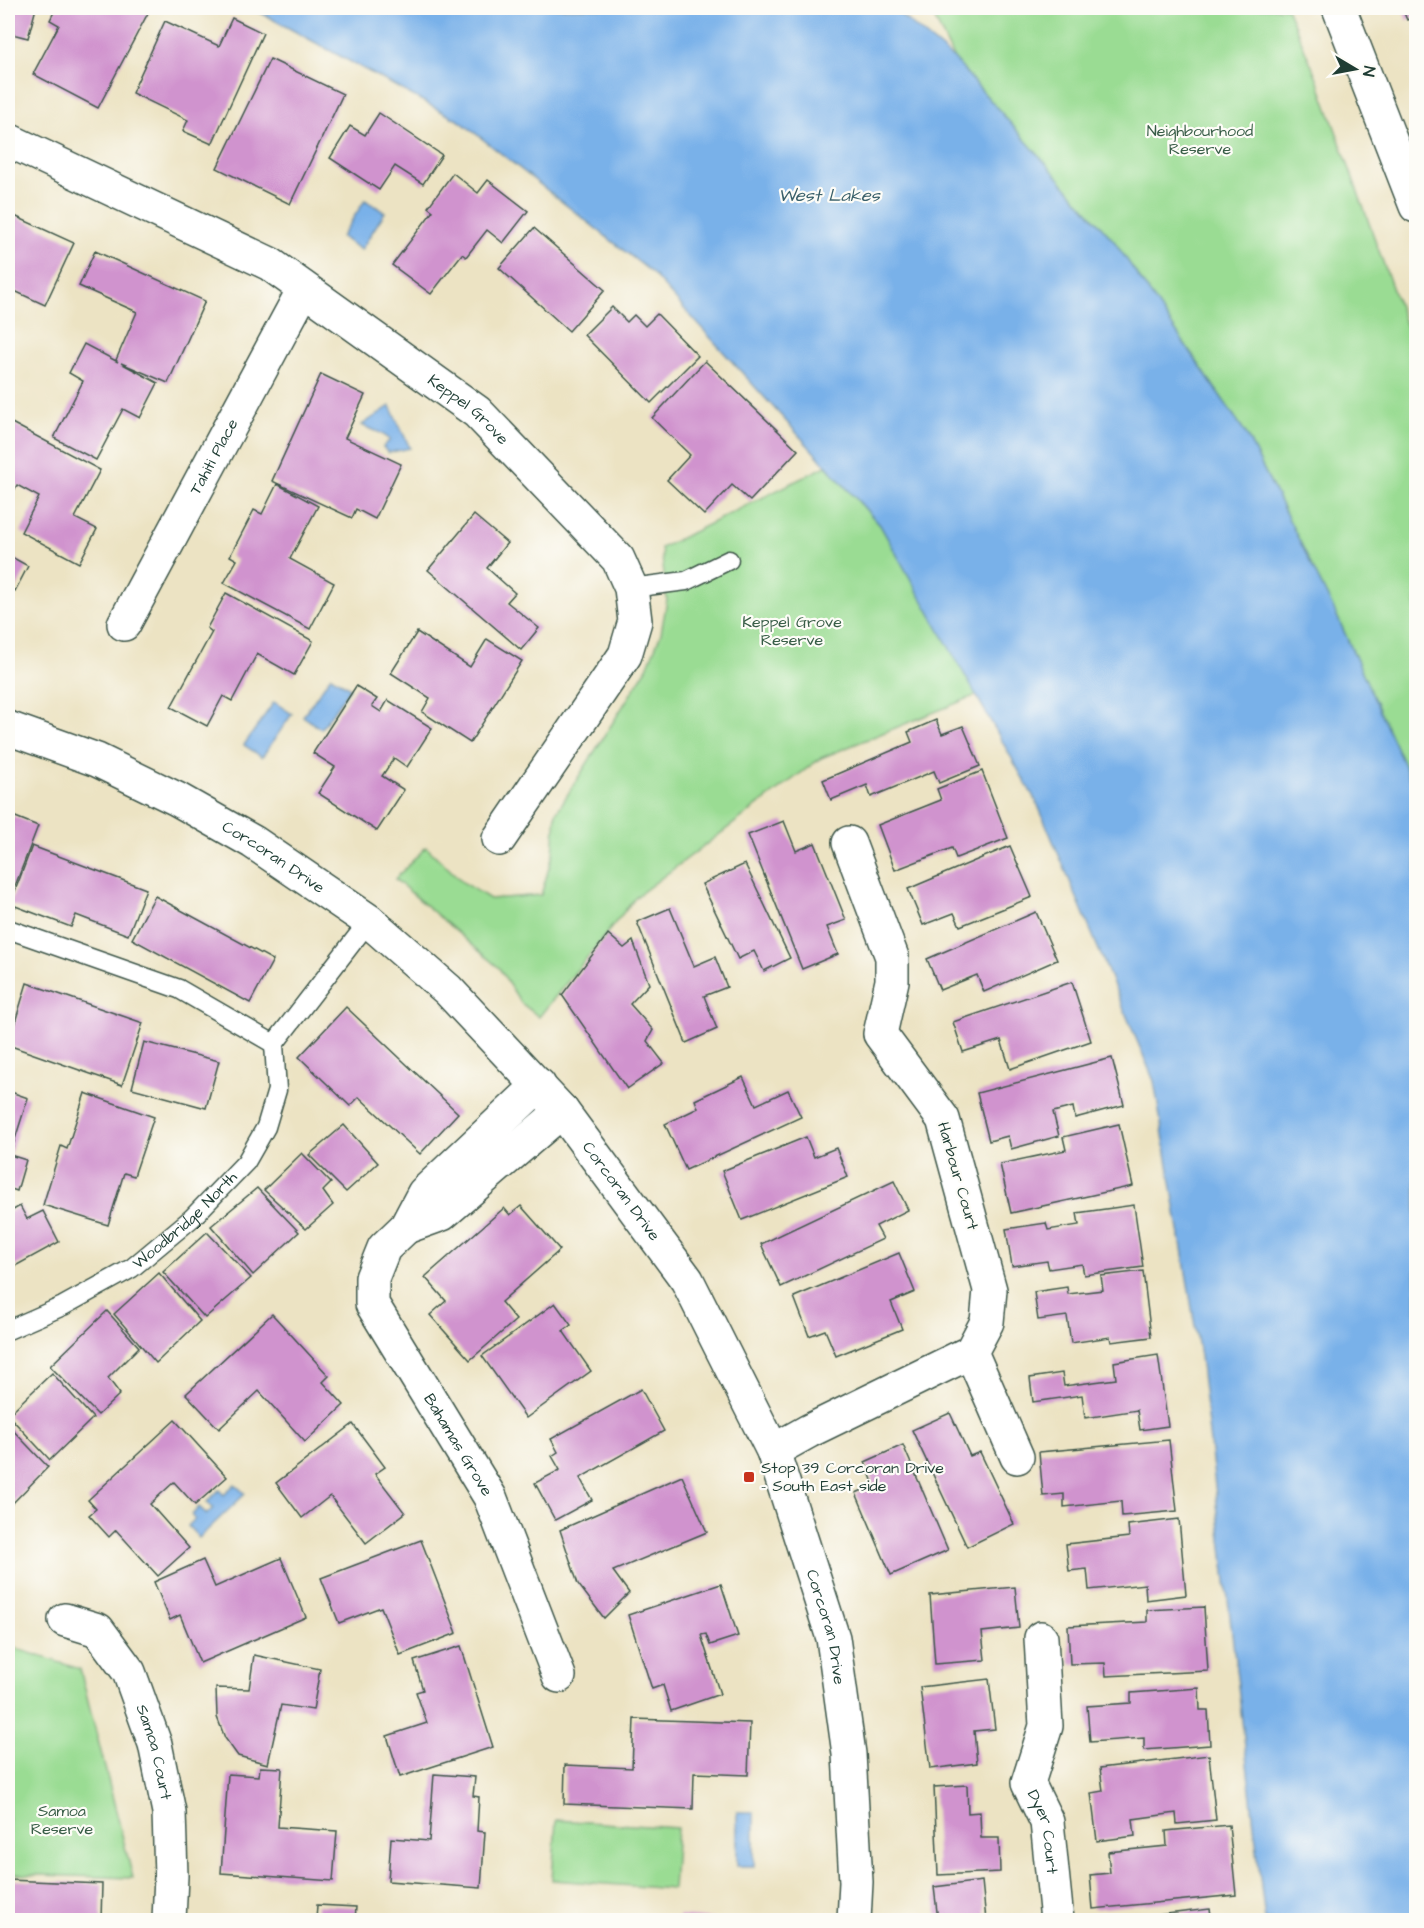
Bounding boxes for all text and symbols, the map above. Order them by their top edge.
north arrow [1325,39,1385,99]
text: N [1357,65,1380,78]
park label: Neighbourhood Reserve [1147,120,1253,160]
water label: West Lakes [778,183,881,208]
street label: Keppel Grove [423,369,514,450]
street label: Tahiti Place [185,414,244,499]
park label: Keppel Grove Reserve [742,611,842,651]
street label: Corcoran Drive [218,816,329,899]
street label: Harbour Court [932,1119,984,1233]
street label: Corcoran Drive [577,1137,665,1245]
street label: Woodbridge North [128,1167,242,1274]
street label: Bahamas Grove [418,1389,498,1501]
place label: Stop 39 Corcoran Drive - South East side [761,1457,944,1497]
marker: Stop 39 Corcoran Drive - South East side [742,1470,756,1484]
street label: Corcoran Drive [801,1567,850,1686]
street label: Samoa Court [131,1701,177,1802]
street label: Dyer Court [1022,1786,1063,1875]
park label: Samoa Reserve [31,1800,94,1840]

